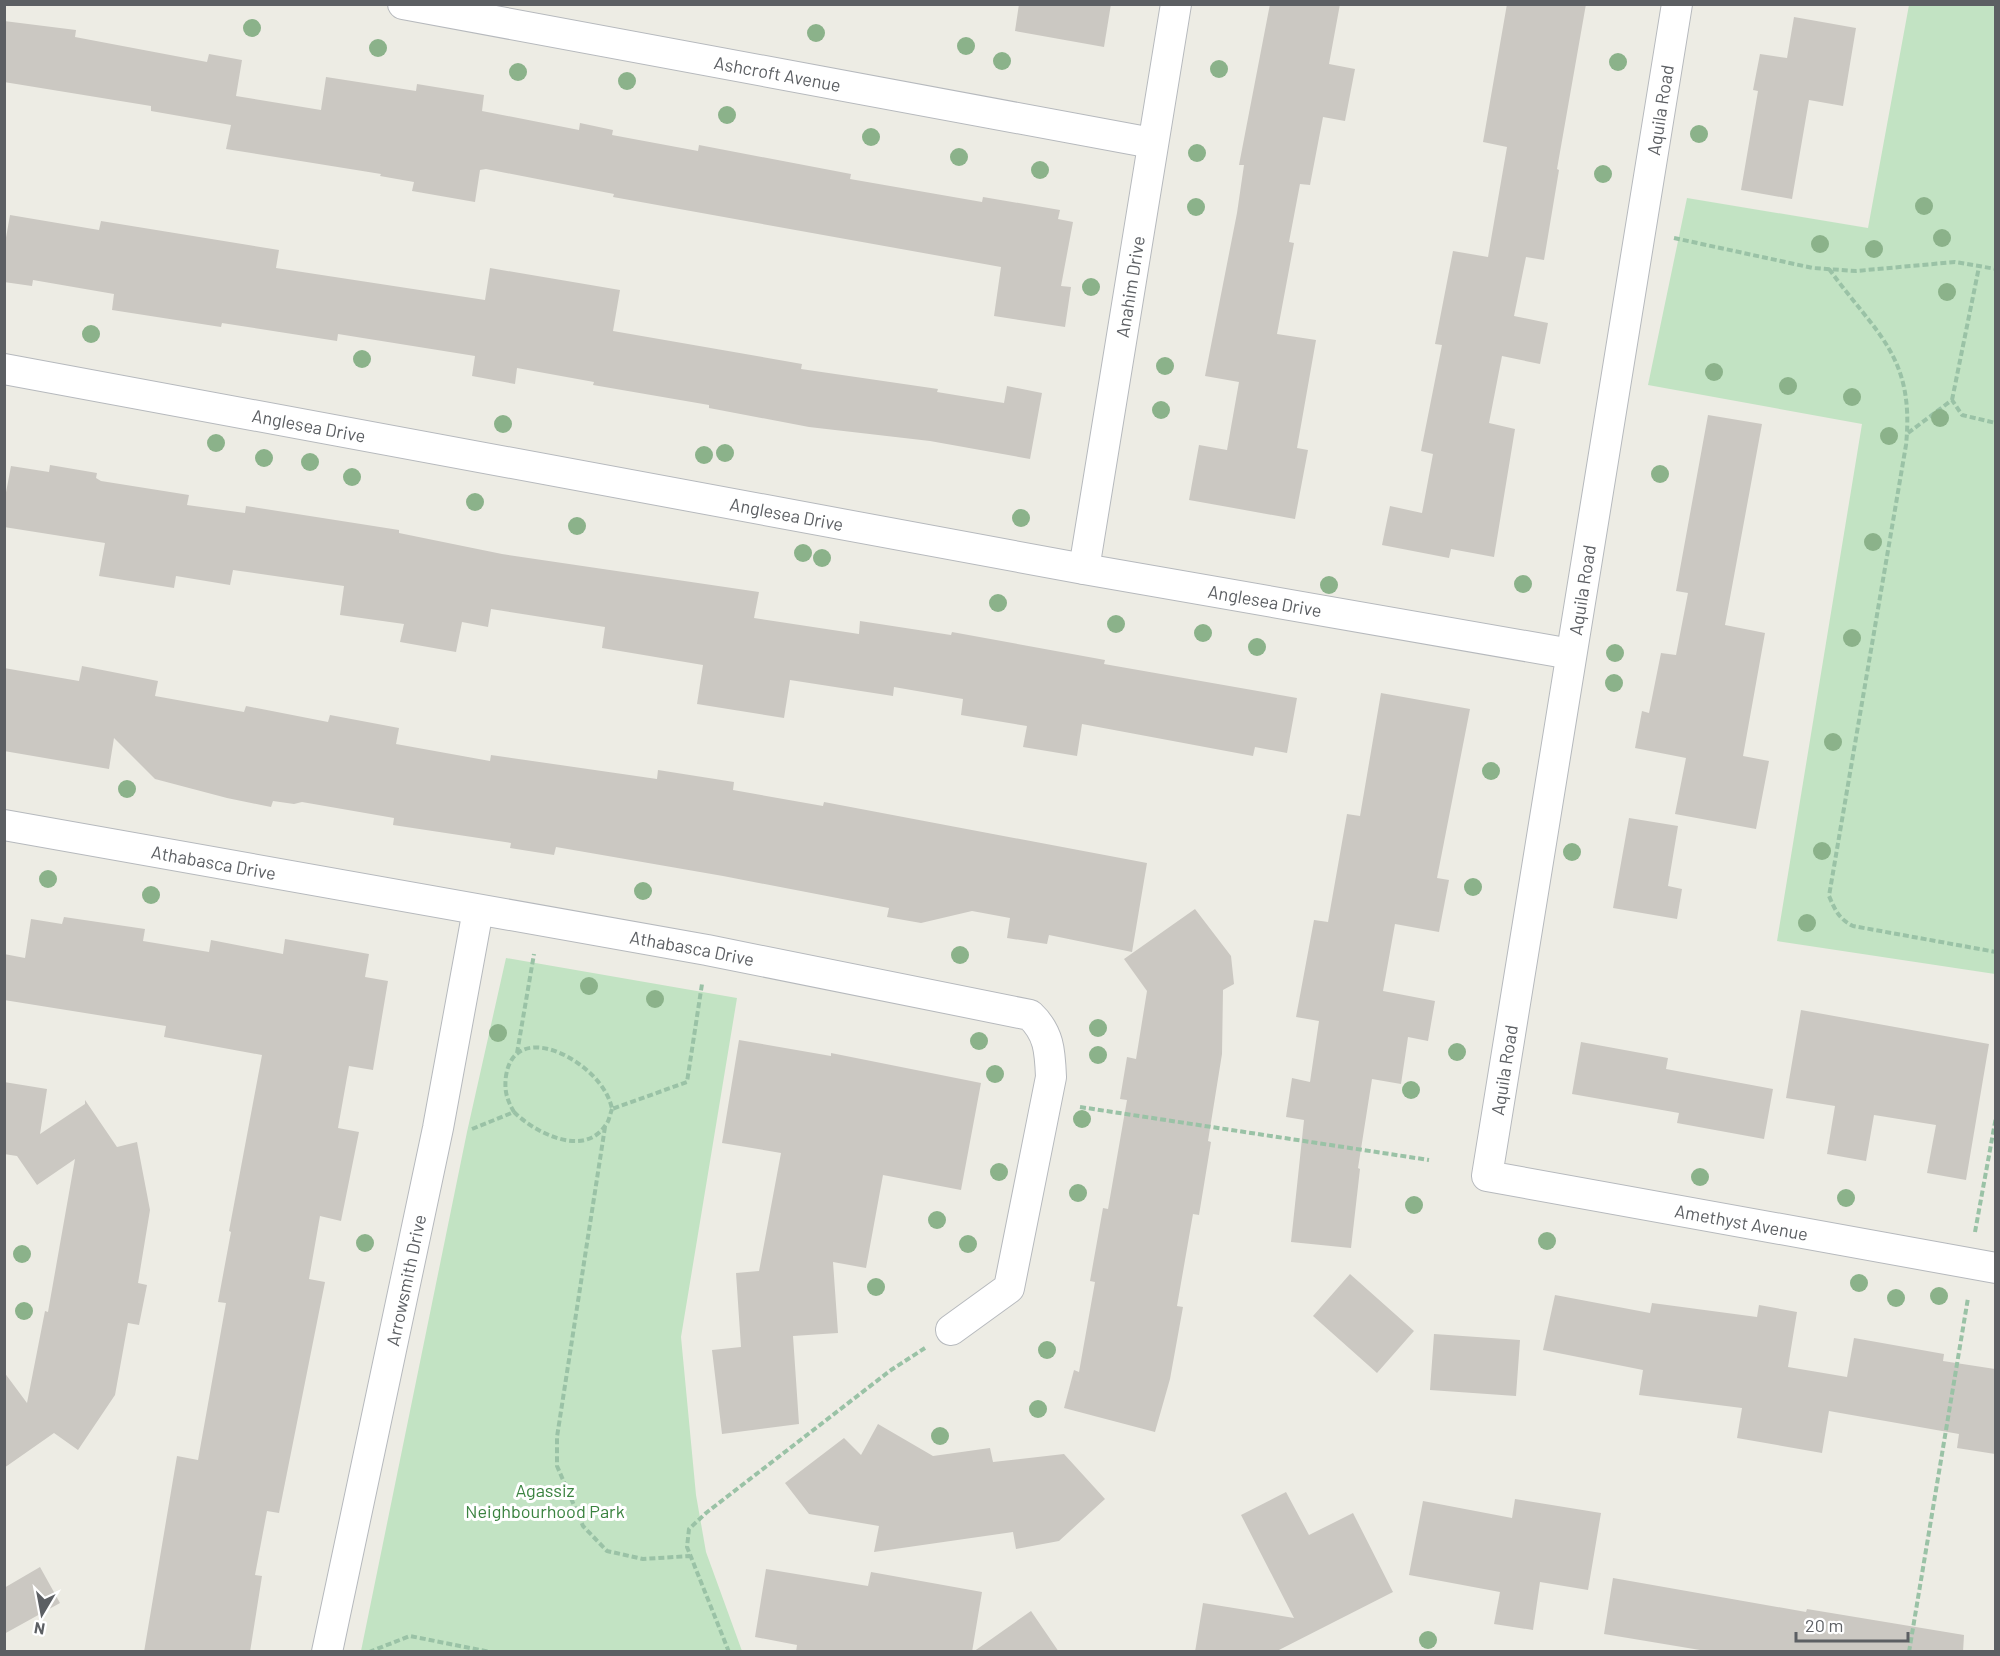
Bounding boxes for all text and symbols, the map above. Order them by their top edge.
street label: Ashcroft Avenue [712,51,843,96]
street label: Aquila Road [1642,63,1678,157]
street label: Anahim Drive [1111,234,1149,339]
street label: Anglesea Drive [250,404,367,447]
street label: Anglesea Drive [728,493,845,535]
street label: Aquila Road [1564,543,1600,637]
street label: Anglesea Drive [1206,580,1323,621]
street label: Athabasca Drive [150,840,278,884]
street label: Athabasca Drive [628,925,756,970]
street label: Aquila Road [1486,1023,1522,1117]
street label: Amethyst Avenue [1673,1199,1810,1245]
street label: Arrowsmith Drive [381,1212,430,1348]
park label: Agassiz Neighbourhood Park [465,1479,625,1522]
north arrow [12,1584,72,1644]
scale bar [1796,1605,1908,1643]
text: 20 m [1805,1614,1843,1636]
text: N [32,1619,46,1640]

